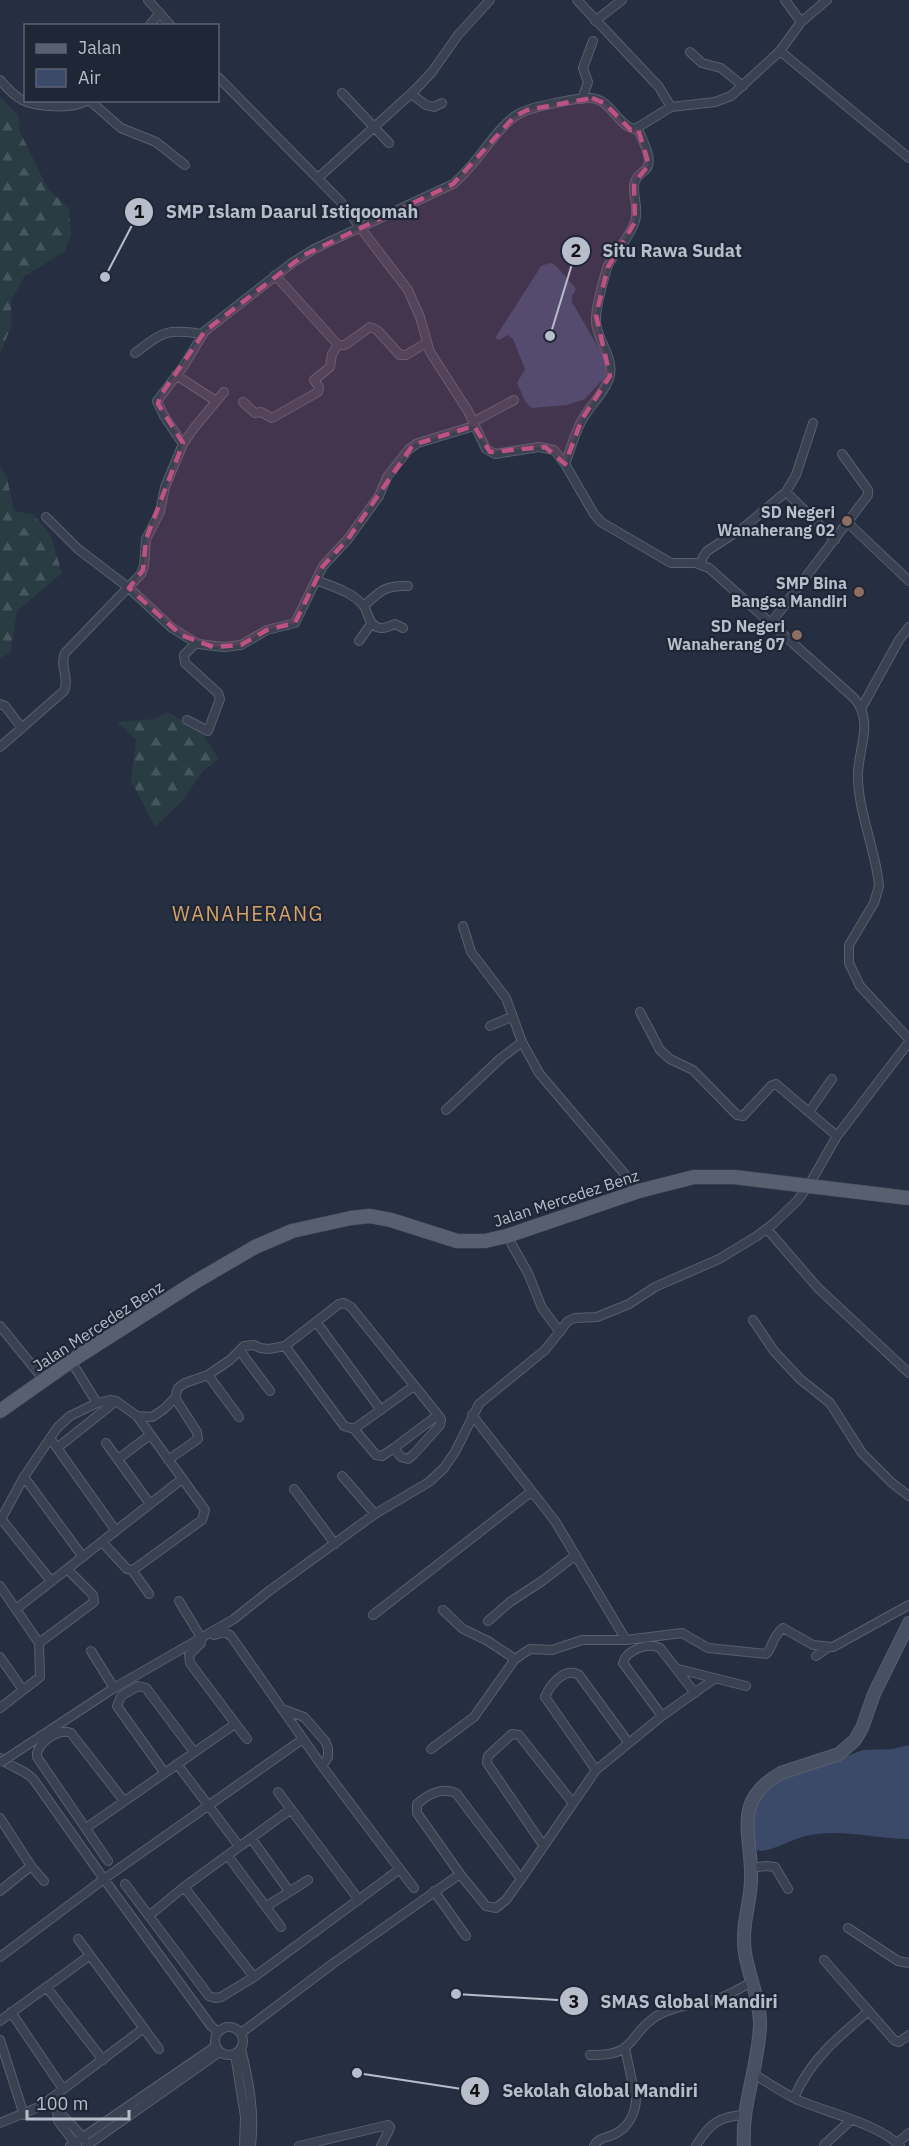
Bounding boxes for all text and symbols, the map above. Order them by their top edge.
legend [24,24,219,102]
text: Jalan [78,36,122,59]
text: Air [78,66,101,89]
callout: SMP Islam Daarul Istiqoomah [124,194,431,230]
text: 1 [134,200,145,223]
text: SMP Islam Daarul Istiqoomah [166,200,418,223]
callout: Situ Rawa Sudat [561,233,754,269]
text: 2 [571,239,581,262]
text: Situ Rawa Sudat [602,239,742,262]
place label: SD Negeri Wanaherang 02 [717,502,835,540]
marker: SD Negeri Wanaherang 02 [840,514,854,528]
place label: SMP Bina Bangsa Mandiri [731,573,847,611]
marker: SMP Bina Bangsa Mandiri [852,585,866,599]
place label: SD Negeri Wanaherang 07 [667,616,785,654]
marker: SD Negeri Wanaherang 07 [790,628,804,642]
district label: WANAHERANG [172,900,324,927]
street label: Jalan Mercedez Benz [491,1165,641,1231]
street label: Jalan Mercedez Benz [29,1276,167,1376]
callout: SMAS Global Mandiri [559,1983,790,2019]
text: 3 [569,1990,579,2013]
text: SMAS Global Mandiri [600,1990,778,2013]
callout: Sekolah Global Mandiri [460,2073,710,2109]
text: 4 [470,2079,481,2102]
text: Sekolah Global Mandiri [502,2079,698,2102]
scale bar [27,2083,129,2121]
text: 100 m [36,2092,88,2115]

